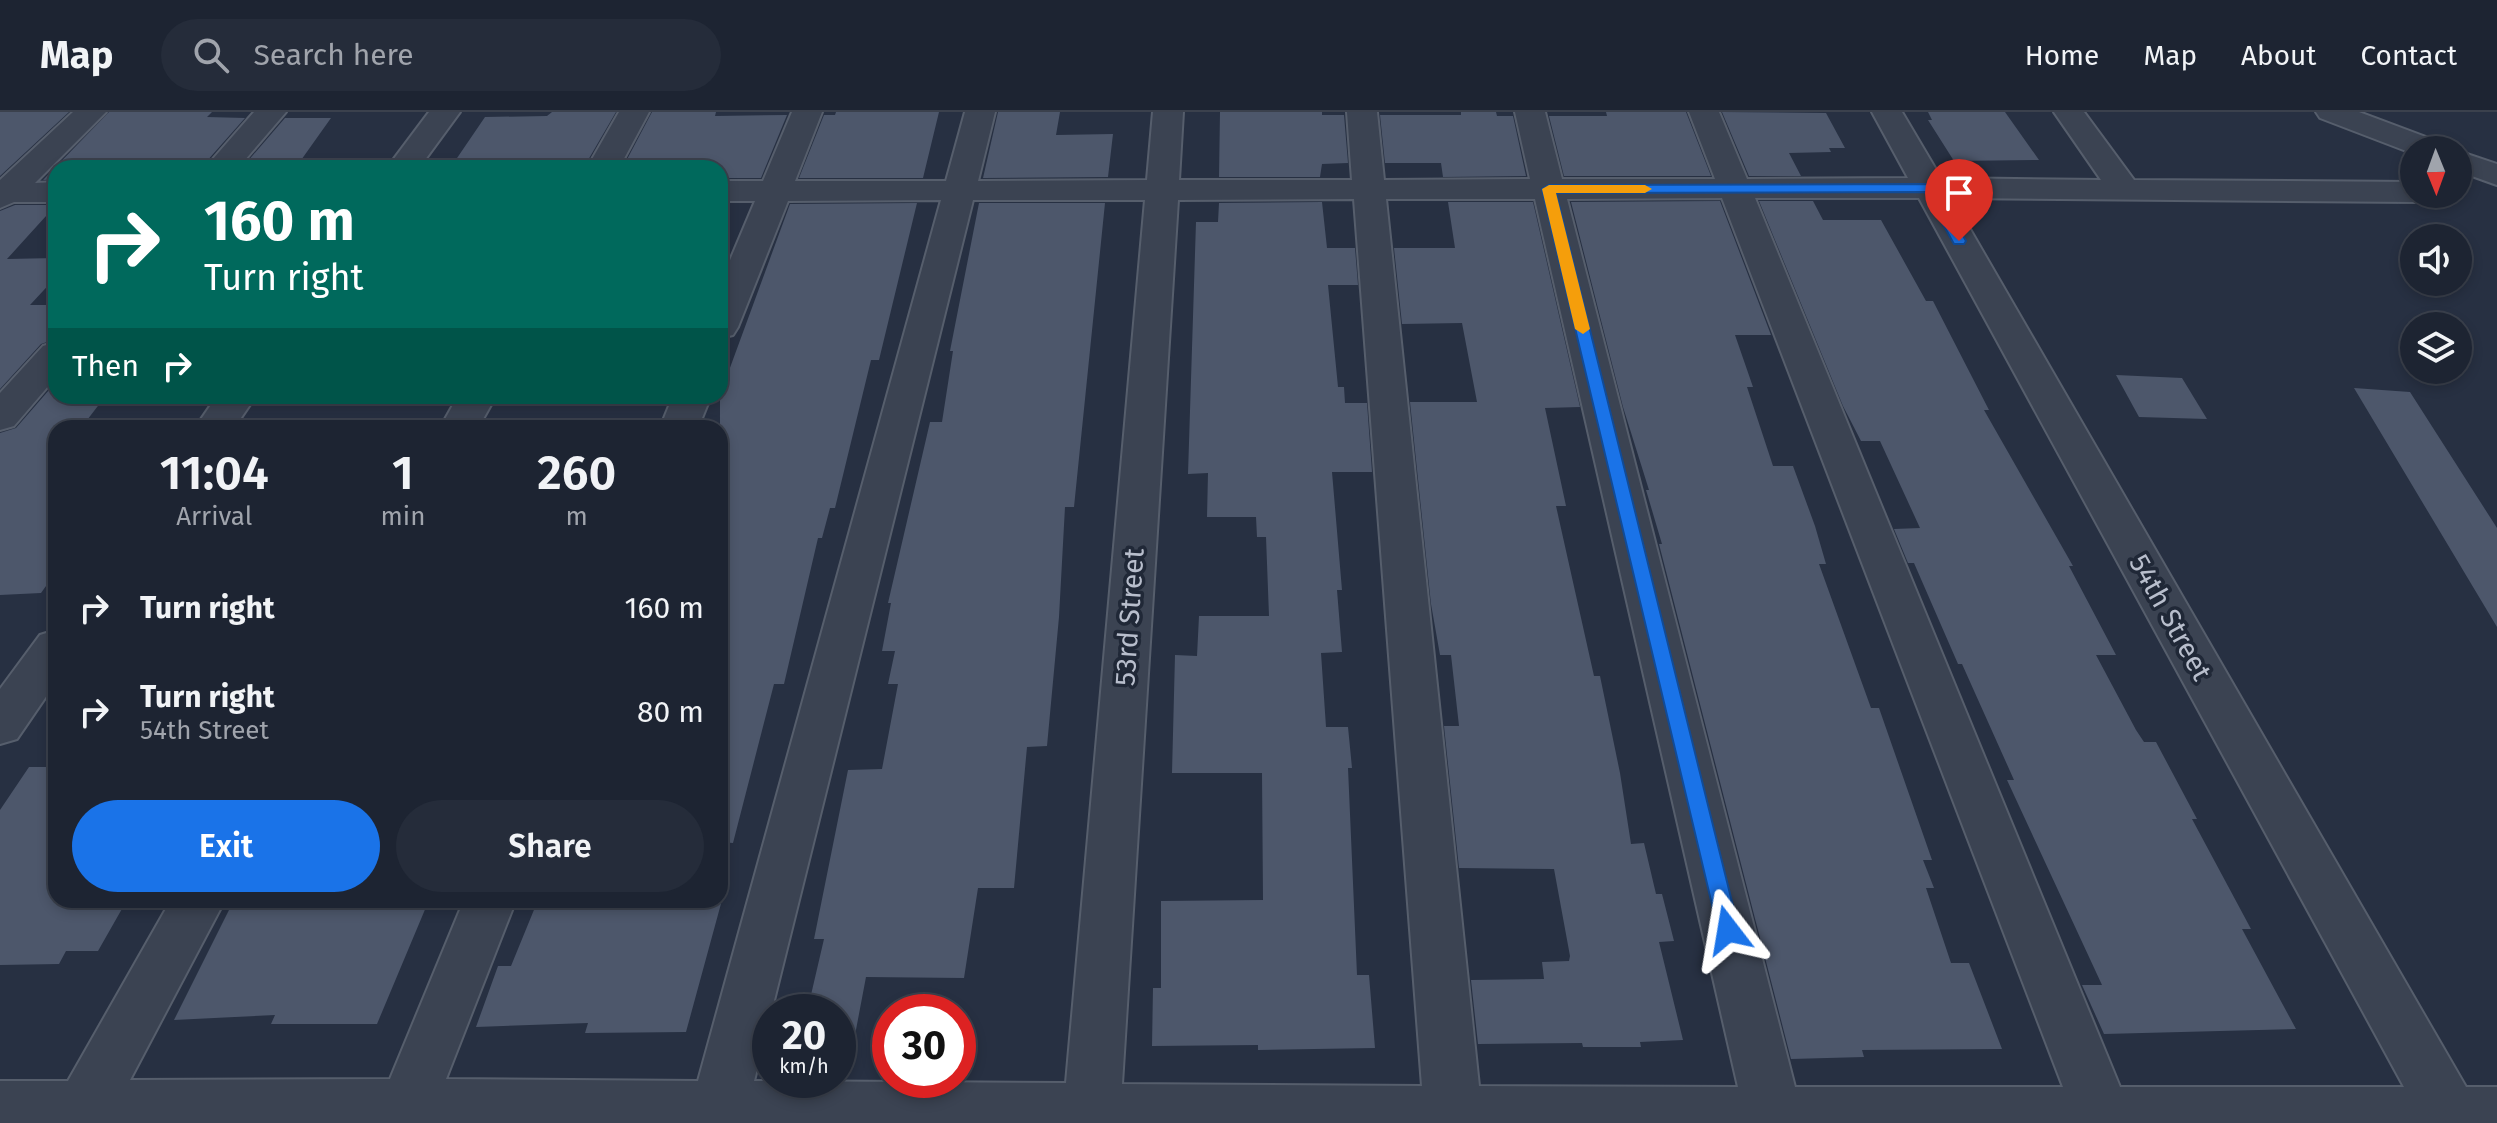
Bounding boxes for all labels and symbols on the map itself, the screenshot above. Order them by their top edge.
north arrow [2400,136,2472,208]
pin [1925,159,1993,241]
street label: 53rd Street [1108,546,1151,687]
street label: 54th Street [2122,549,2219,687]
position arrow [1686,888,1770,972]
speed limit sign: 30 [872,994,976,1098]

